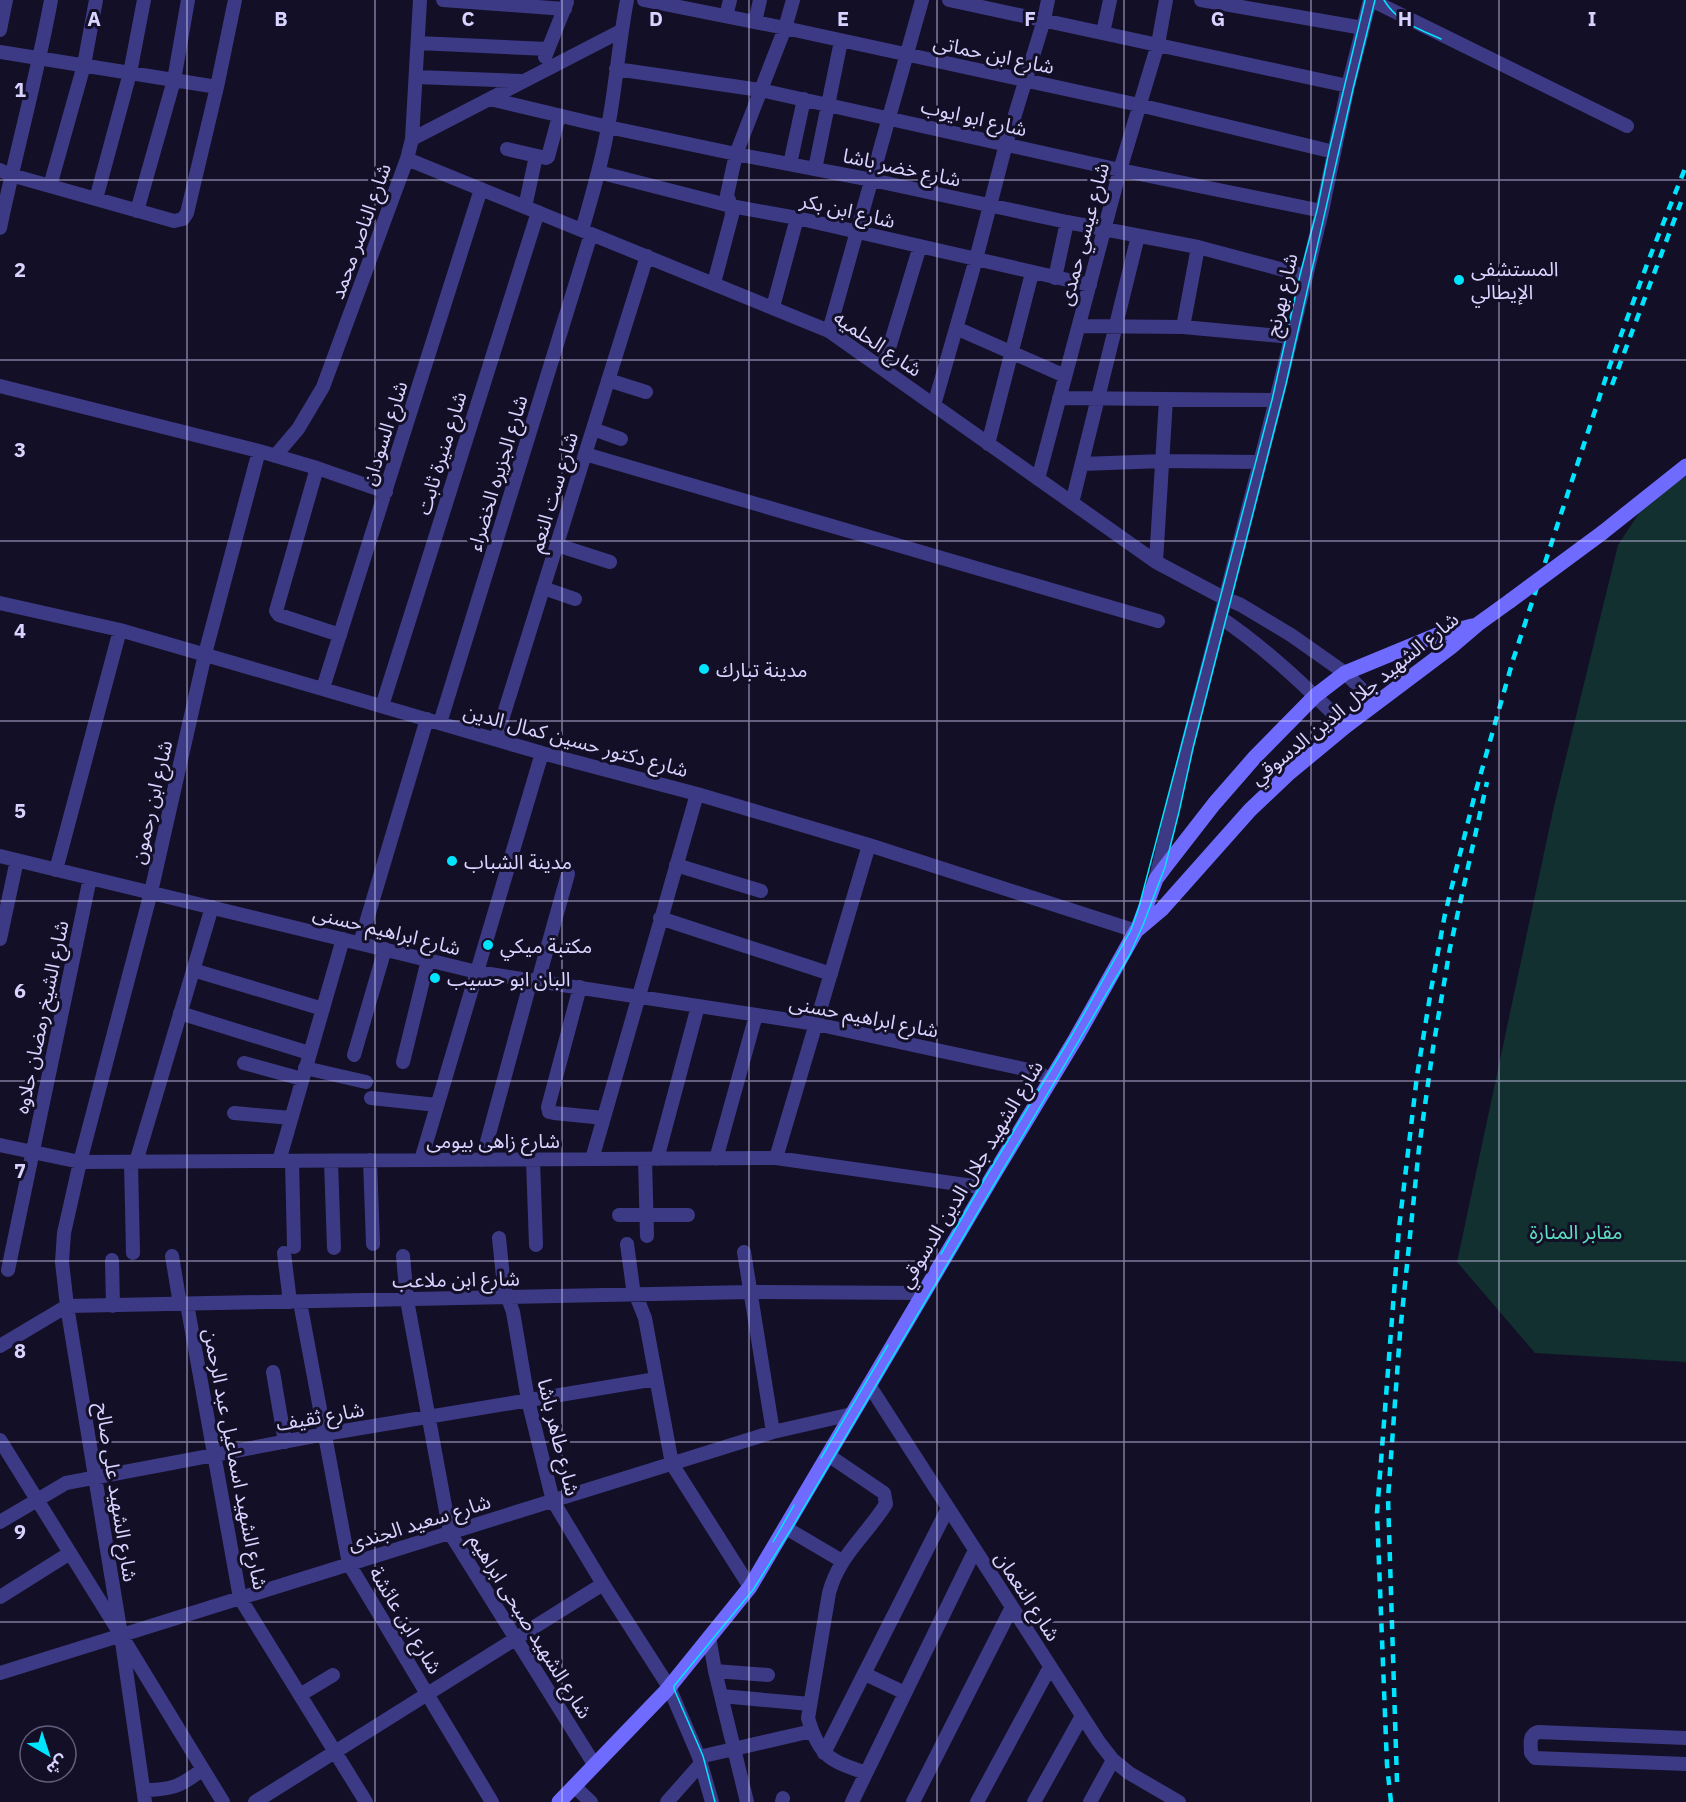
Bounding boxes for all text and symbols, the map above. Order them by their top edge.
text: A [87,5,101,32]
text: B [274,5,288,32]
text: C [461,5,475,32]
text: D [649,5,663,32]
text: E [837,5,849,32]
text: F [1024,5,1036,32]
text: G [1211,5,1225,32]
text: H [1398,5,1412,32]
text: I [1588,5,1596,32]
street label: شارع ابن حماتى [931,28,1057,82]
text: 1 [14,76,26,103]
street label: شارع ابو ايوب [918,92,1030,144]
street label: شارع خضر باشا [840,141,963,195]
street label: شارع الناصر محمد [323,159,399,303]
street label: شارع عيسي حمدى [1051,160,1118,309]
street label: شارع ابن بكر [796,186,898,236]
street label: شارع بهرنج [1258,251,1306,340]
place label: المستشفى الإيطالي [1471,255,1559,307]
text: 2 [14,256,26,283]
marker: المستشفى الإيطالي [1452,273,1466,287]
street label: شارع الحلميه [827,304,927,384]
street label: شارع السودان [354,377,415,489]
street label: شارع منيرة ثابت [409,388,474,518]
street label: شارع الجزيره الخضراء [460,392,535,555]
street label: شارع ست النعم [522,429,586,556]
text: 3 [14,436,26,463]
street label: شارع الشهيد جلال الدين الدسوقي [1244,605,1466,793]
text: 4 [14,617,26,644]
place label: مدينة تبارك [716,656,808,683]
marker: مدينة تبارك [697,662,711,676]
street label: شارع دكتور حسين كمال الدين [460,697,691,785]
street label: شارع ابن رحمون [124,737,180,867]
text: 5 [14,797,26,824]
place label: مدينة الشباب [464,848,572,875]
marker: مدينة الشباب [445,854,459,868]
street label: شارع ابراهيم حسنى [310,899,464,963]
street label: شارع الشيخ رمضان حلاوه [7,918,77,1117]
place label: مكتبة ميكي [500,932,592,961]
marker: مكتبة ميكي [481,938,495,952]
place label: البان ابو حسيب [447,965,570,992]
marker: البان ابو حسيب [428,971,442,985]
text: 6 [14,977,26,1004]
street label: شارع ابراهيم حسنى [787,988,941,1046]
street label: شارع الشهيد جلال الدين الدسوقي [891,1055,1051,1294]
street label: شارع زاهى بيومى [426,1127,560,1156]
text: 7 [14,1157,26,1184]
park label: مقابر المنارة [1529,1218,1623,1245]
street label: شارع ابن ملاعب [392,1264,520,1296]
street label: شارع الشهيد اسماعيل عبد الرحمن [195,1326,275,1592]
text: 8 [14,1337,26,1364]
street label: شارع طاهر باشا [529,1376,587,1499]
street label: شارع ثقيف [274,1395,367,1439]
street label: شارع الشهيد على صالح [88,1400,145,1584]
street label: شارع سعيد الجندى [344,1487,494,1558]
text: 9 [14,1518,26,1545]
street label: شارع الشهيد صبحى ابراهيم [461,1528,599,1725]
street label: شارع النعمان [987,1546,1067,1647]
street label: شارع ابن عائشة [362,1561,449,1680]
north arrow [18,1724,78,1784]
text: ش [43,1751,72,1780]

